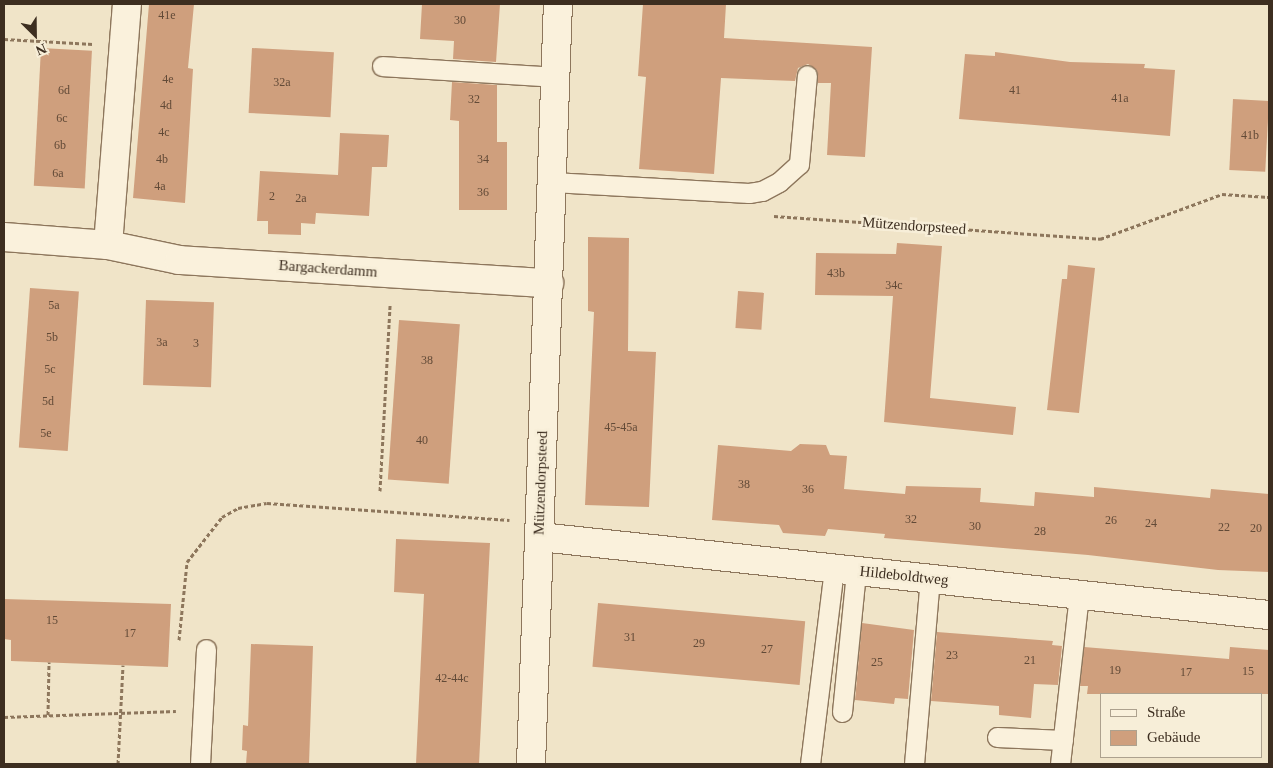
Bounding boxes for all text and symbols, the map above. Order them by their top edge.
house number: 41e [158,9,176,23]
north arrow [10,10,60,60]
house number: 30 [454,14,466,28]
text: N [33,40,49,58]
house number: 4e [162,73,174,87]
house number: 32a [273,76,291,90]
house number: 6d [58,84,70,98]
house number: 41 [1009,84,1021,98]
house number: 41a [1111,92,1129,106]
house number: 32 [468,93,480,107]
house number: 4d [160,99,172,113]
house number: 6c [56,112,68,126]
house number: 4c [158,126,170,140]
house number: 41b [1241,129,1259,143]
house number: 6b [54,139,66,153]
house number: 4b [156,153,168,167]
house number: 34 [477,153,489,167]
house number: 6a [52,167,64,181]
house number: 4a [154,180,166,194]
house number: 36 [477,186,489,200]
house number: 2 [269,190,275,204]
house number: 2a [295,192,307,206]
street label: Mützendorpsteed [861,213,967,239]
street label: Bargackerdamm [278,257,378,281]
house number: 43b [827,267,845,281]
house number: 34c [885,279,903,293]
house number: 5a [48,299,60,313]
house number: 5b [46,331,58,345]
house number: 3a [156,336,168,350]
house number: 3 [193,337,199,351]
house number: 38 [421,354,433,368]
house number: 5c [44,363,56,377]
house number: 5d [42,395,54,409]
house number: 45-45a [604,421,638,435]
house number: 5e [40,427,52,441]
street label: Mützendorpsteed [530,431,552,535]
house number: 40 [416,434,428,448]
house number: 38 [738,478,750,492]
house number: 36 [802,483,814,497]
house number: 32 [905,513,917,527]
house number: 26 [1105,514,1117,528]
house number: 24 [1145,517,1157,531]
house number: 30 [969,520,981,534]
house number: 22 [1218,521,1230,535]
house number: 20 [1250,522,1262,536]
house number: 28 [1034,525,1046,539]
street label: Hildeboldtweg [859,562,949,590]
house number: 15 [46,614,58,628]
house number: 17 [124,627,136,641]
house number: 31 [624,631,636,645]
house number: 29 [693,637,705,651]
house number: 27 [761,643,773,657]
house number: 23 [946,649,958,663]
house number: 21 [1024,654,1036,668]
house number: 25 [871,656,883,670]
house number: 19 [1109,664,1121,678]
house number: 15 [1242,665,1254,679]
house number: 17 [1180,666,1192,680]
house number: 42-44c [435,672,469,686]
legend [1100,693,1263,758]
text: Straße [1147,704,1185,720]
text: Gebäude [1147,729,1200,745]

